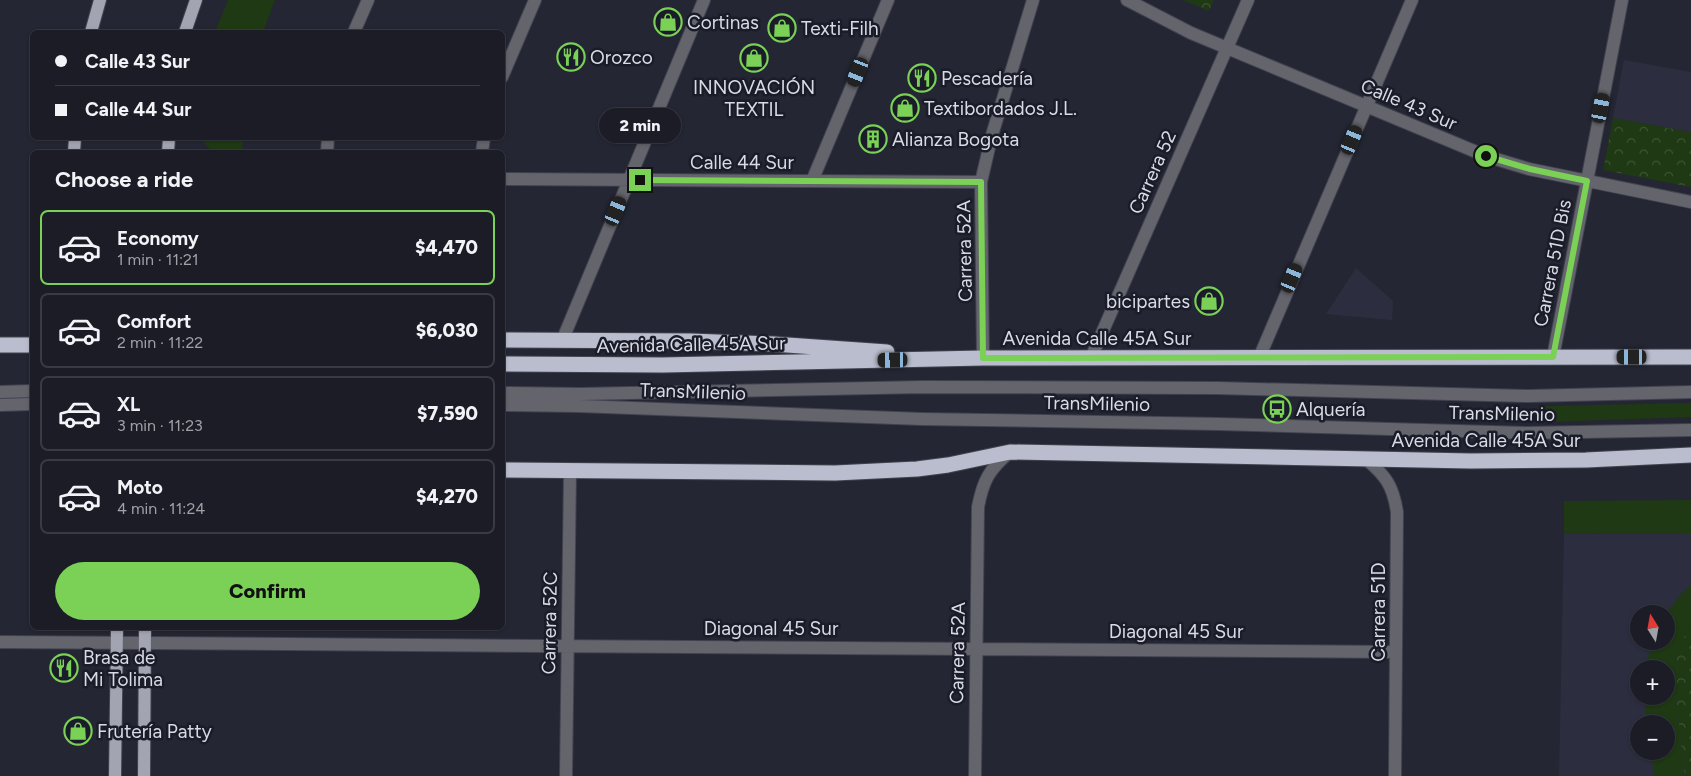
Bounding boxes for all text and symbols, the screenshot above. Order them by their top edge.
shop icon: Cortinas [653,7,683,37]
place label: Cortinas [687,11,759,34]
shop icon: Texti-Filh [767,13,797,43]
place label: Texti-Filh [801,17,879,40]
restaurant icon: Orozco [556,42,586,72]
shop icon: INNOVACIÓN TEXTIL [739,43,769,73]
place label: Orozco [590,46,653,69]
text: Calle 43 Sur [85,50,190,73]
car [845,55,870,89]
restaurant icon: Pescadería [907,63,937,93]
place label: Pescadería [941,67,1033,90]
street label: Calle 43 Sur [1357,74,1461,135]
place label: INNOVACIÓN TEXTIL [693,76,815,121]
car [1590,92,1611,124]
shop icon: Textibordados J.L. [890,93,920,123]
place label: Textibordados J.L. [924,97,1077,120]
text: Calle 44 Sur [85,98,191,121]
callout: 2 min [599,108,681,142]
text: 2 min [620,116,660,135]
car [1339,123,1364,157]
building icon: Alianza Bogota [858,124,888,154]
street label: Carrera 52 [1124,127,1181,218]
place label: Alianza Bogota [892,128,1019,151]
route start [1475,145,1497,167]
street label: Calle 44 Sur [690,151,794,174]
text: Choose a ride [55,166,193,193]
route end [629,169,651,191]
car [603,194,628,228]
street label: Carrera 51D Bis [1529,198,1576,329]
street label: Carrera 52A [952,200,977,302]
icon: car [57,225,102,270]
text: Economy [117,227,199,250]
text: $4,470 [415,236,478,259]
text: 1 min · 11:21 [117,250,199,269]
car [1279,261,1304,295]
shop icon: bicipartes [1194,286,1224,316]
place label: bicipartes [1106,290,1190,313]
icon: car [57,308,102,353]
text: Comfort [117,310,192,333]
text: $6,030 [416,319,478,342]
street label: Avenida Calle 45A Sur [1003,327,1192,350]
street label: Avenida Calle 45A Sur [596,331,786,358]
text: 2 min · 11:22 [117,333,203,352]
car [1617,350,1647,365]
car [877,352,908,368]
street label: TransMilenio [639,378,746,405]
icon: car [57,391,102,436]
street label: TransMilenio [1044,391,1150,416]
text: XL [117,393,140,416]
bus stop icon: Alquería [1262,394,1292,424]
place label: Alquería [1296,398,1366,421]
street label: TransMilenio [1449,401,1555,426]
text: $7,590 [417,402,478,425]
text: 3 min · 11:23 [117,416,203,435]
street label: Avenida Calle 45A Sur [1392,429,1581,452]
icon: car [57,474,102,519]
text: Moto [117,476,163,499]
text: $4,270 [416,485,478,508]
text: 4 min · 11:24 [117,499,205,518]
button: Confirm [55,562,480,620]
street label: Carrera 51D [1367,562,1390,662]
street label: Carrera 52C [537,571,562,675]
street label: Carrera 52A [945,602,970,704]
north arrow [1630,605,1675,650]
map controls [1630,605,1675,760]
street label: Diagonal 45 Sur [704,617,839,640]
street label: Diagonal 45 Sur [1109,620,1244,643]
place label: Brasa de Mi Tolima [83,646,163,691]
restaurant icon: Brasa de Mi Tolima [49,653,79,683]
button: + [1630,660,1675,705]
button: − [1630,715,1675,760]
shop icon: Frutería Patty [63,716,93,746]
place label: Frutería Patty [97,720,212,743]

